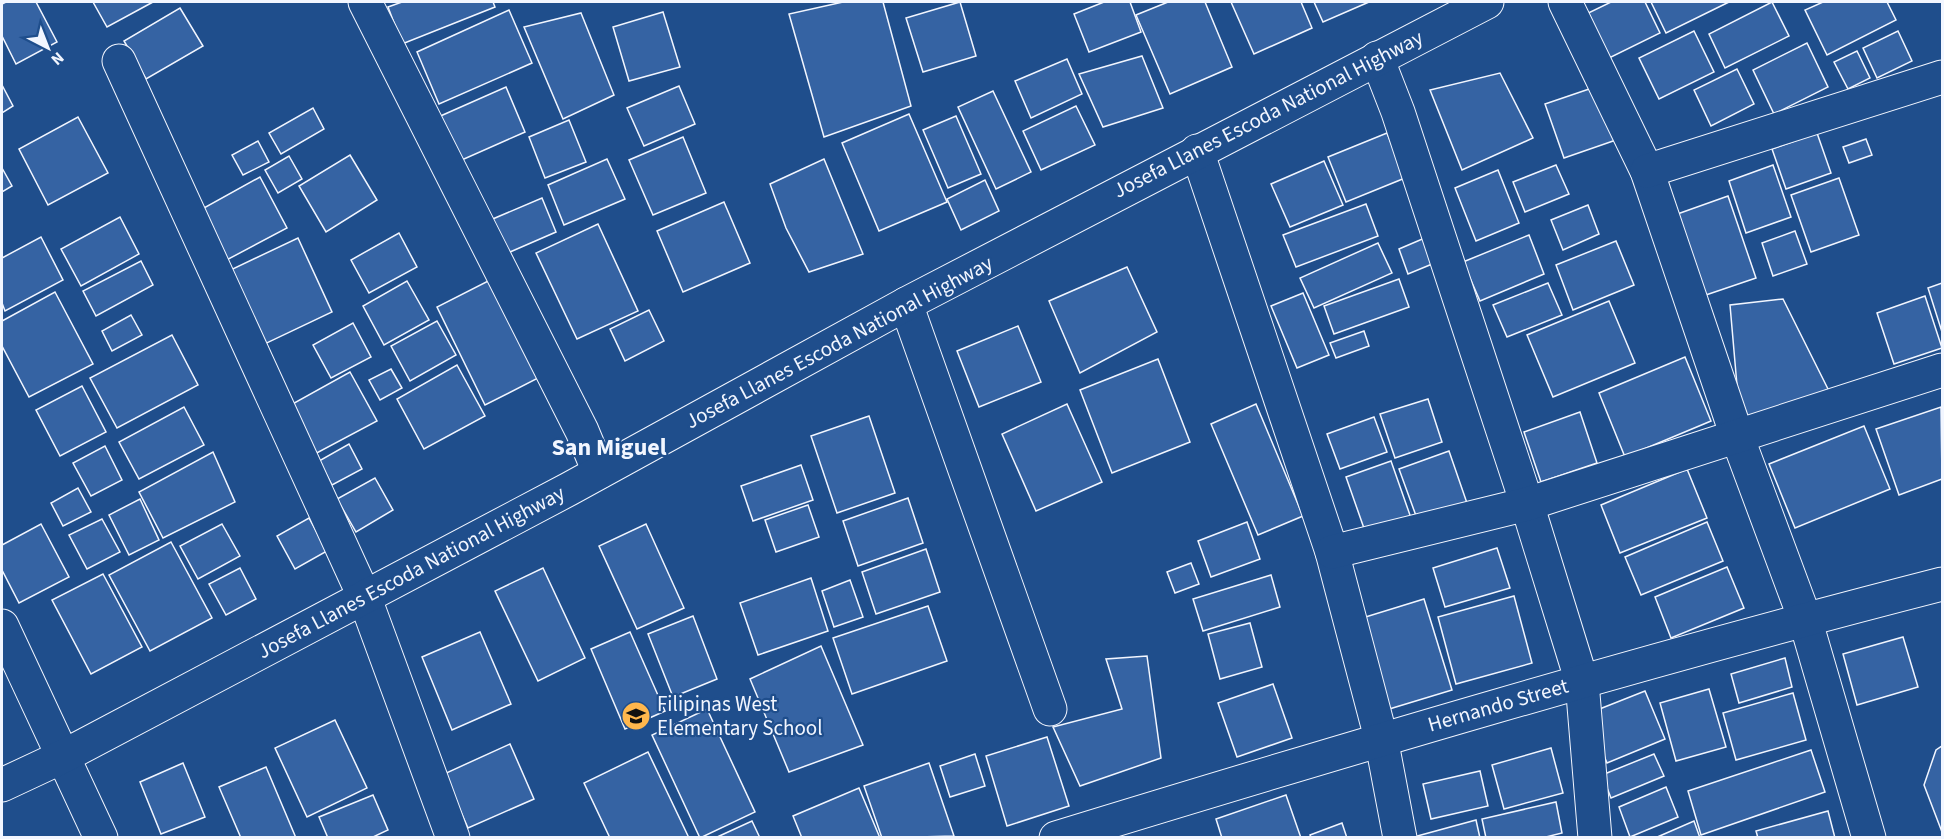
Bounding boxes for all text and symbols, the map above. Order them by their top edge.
north arrow [18,18,78,78]
street label: Josefa Llanes Escoda National Highway [1108,22,1428,206]
text: N [46,47,69,70]
street label: Josefa Llanes Escoda National Highway [680,248,998,436]
district label: San Miguel [551,430,667,465]
street label: Josefa Llanes Escoda National Highway [252,478,570,666]
street label: Hernando Street [1424,671,1572,739]
place label: Filipinas West Elementary School [657,689,823,743]
school or university icon: Filipinas West Elementary School [620,700,652,732]

